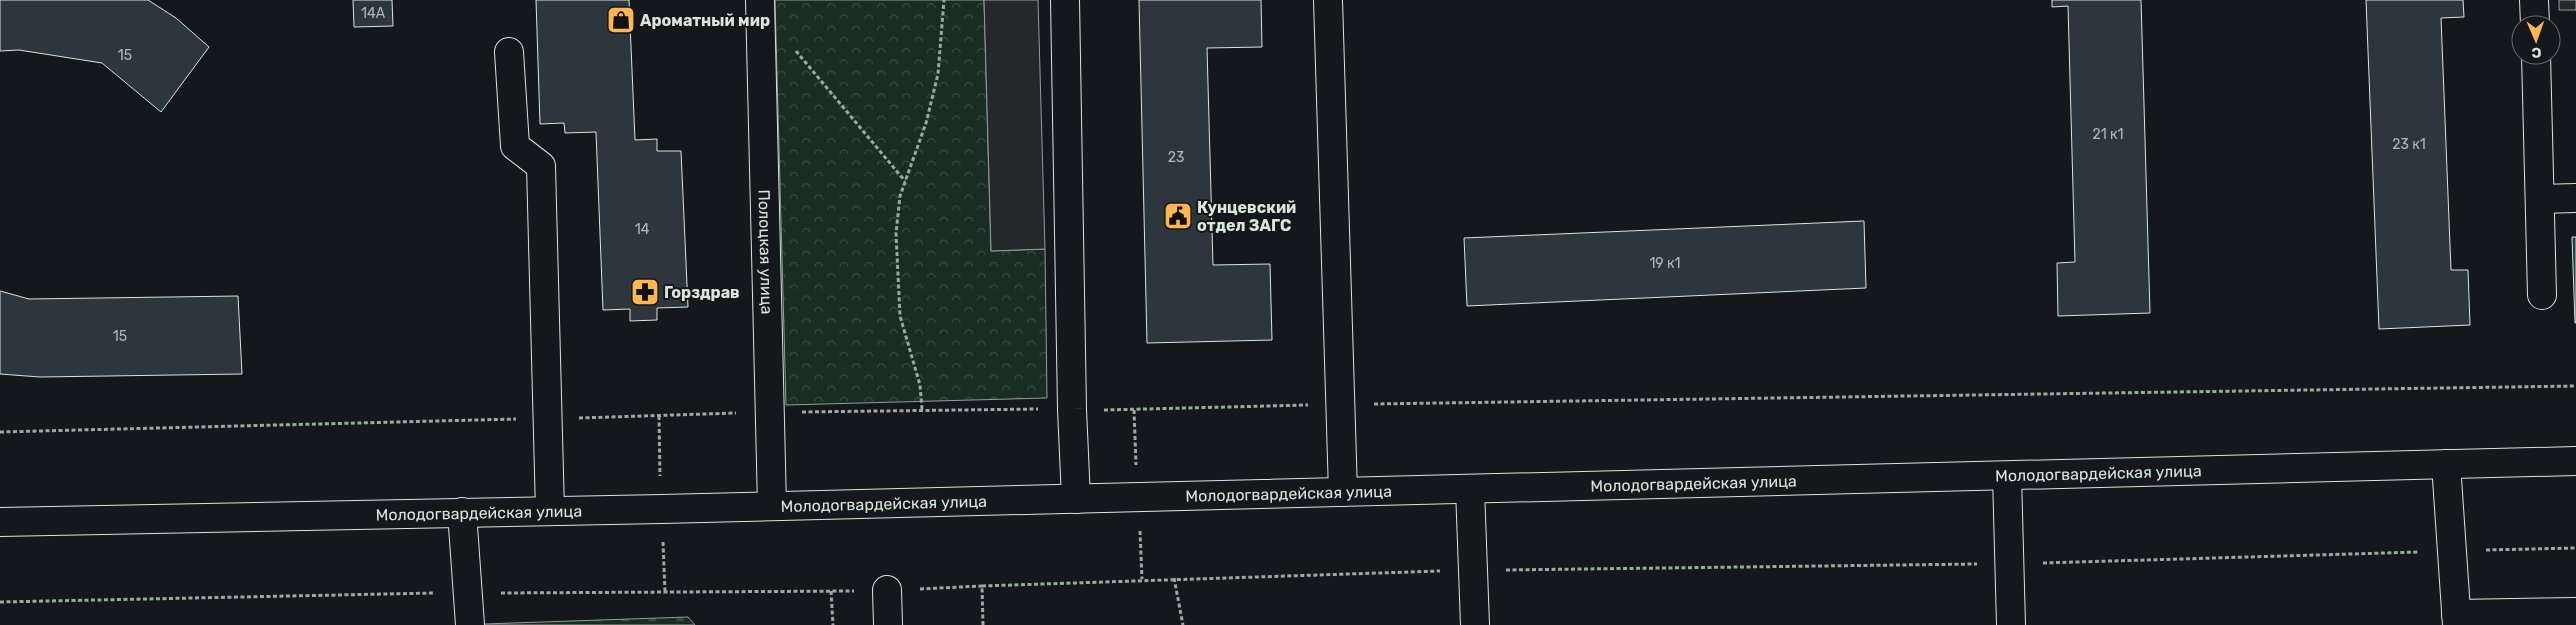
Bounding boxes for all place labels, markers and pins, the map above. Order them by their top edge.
shop icon: Ароматный мир [606,5,636,35]
place label: Ароматный мир [640,11,770,30]
place label: Кунцевский отдел ЗАГС [1197,198,1296,235]
public building icon: Кунцевский отдел ЗАГС [1163,201,1193,231]
pharmacy icon: Горздрав [630,277,660,307]
place label: Горздрав [664,283,740,302]

